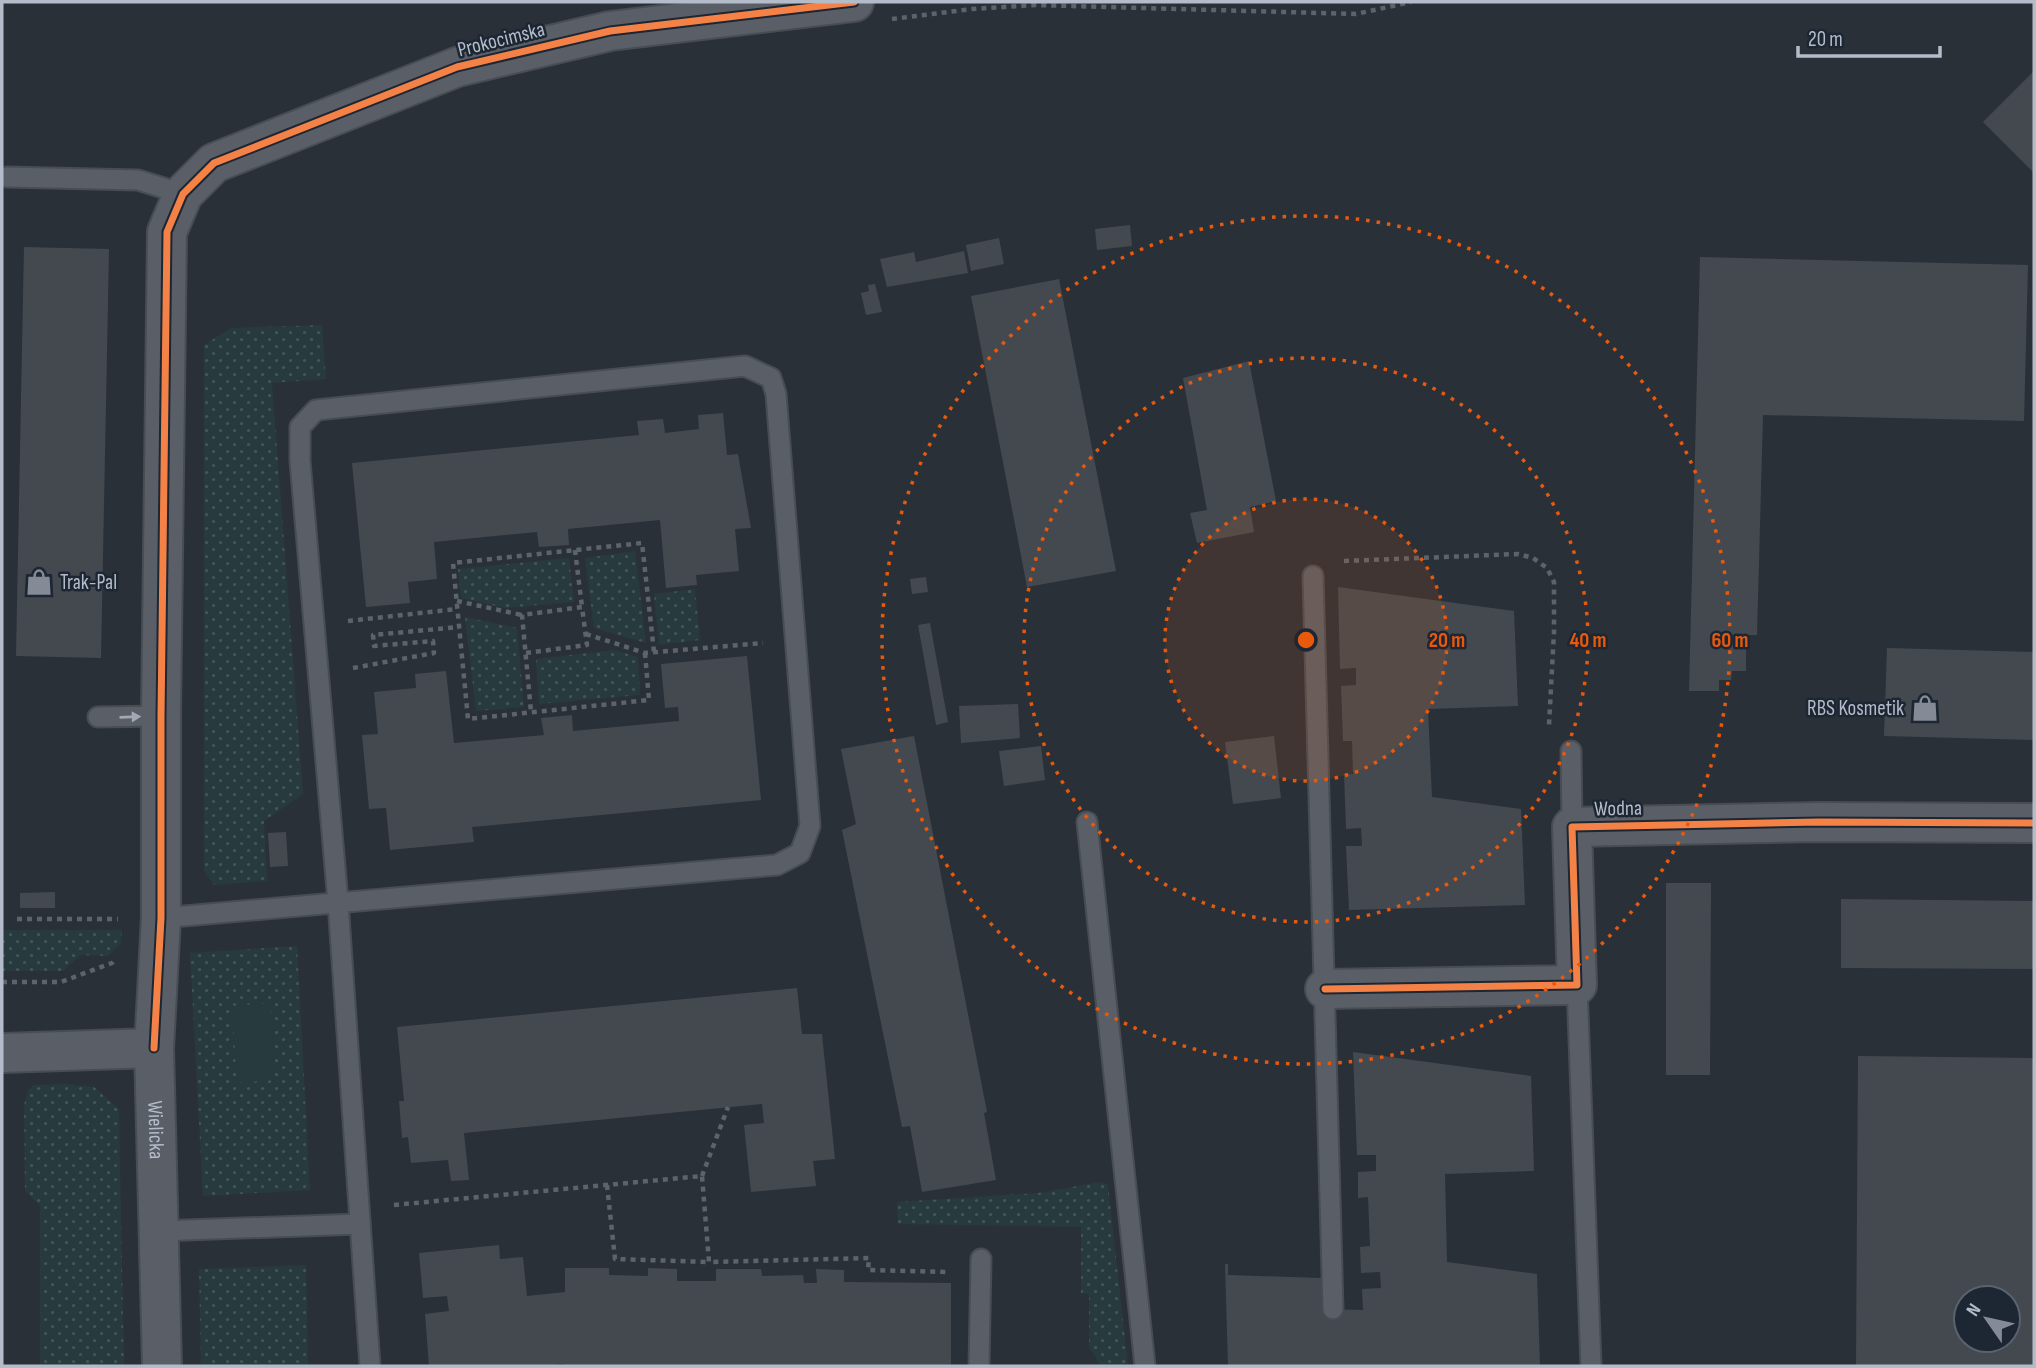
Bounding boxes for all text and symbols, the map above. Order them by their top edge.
scale bar [1798,14,1940,58]
street label: Prokocimska [455,17,547,62]
text: 20 m [1808,27,1843,52]
shop icon: Trak-Pal [24,567,54,597]
place label: Trak-Pal [60,570,117,595]
centre of rings [1294,628,1318,652]
text: 20 m [1429,628,1465,653]
text: 40 m [1570,628,1606,653]
text: 60 m [1711,628,1749,653]
shop icon: RBS Kosmetik [1910,693,1940,723]
place label: RBS Kosmetik [1807,696,1904,721]
one-way arrow [119,711,141,722]
street label: Wodna [1594,796,1642,821]
street label: Wielicka [142,1100,169,1160]
north arrow [1952,1284,2022,1354]
text: N [1962,1300,1987,1321]

